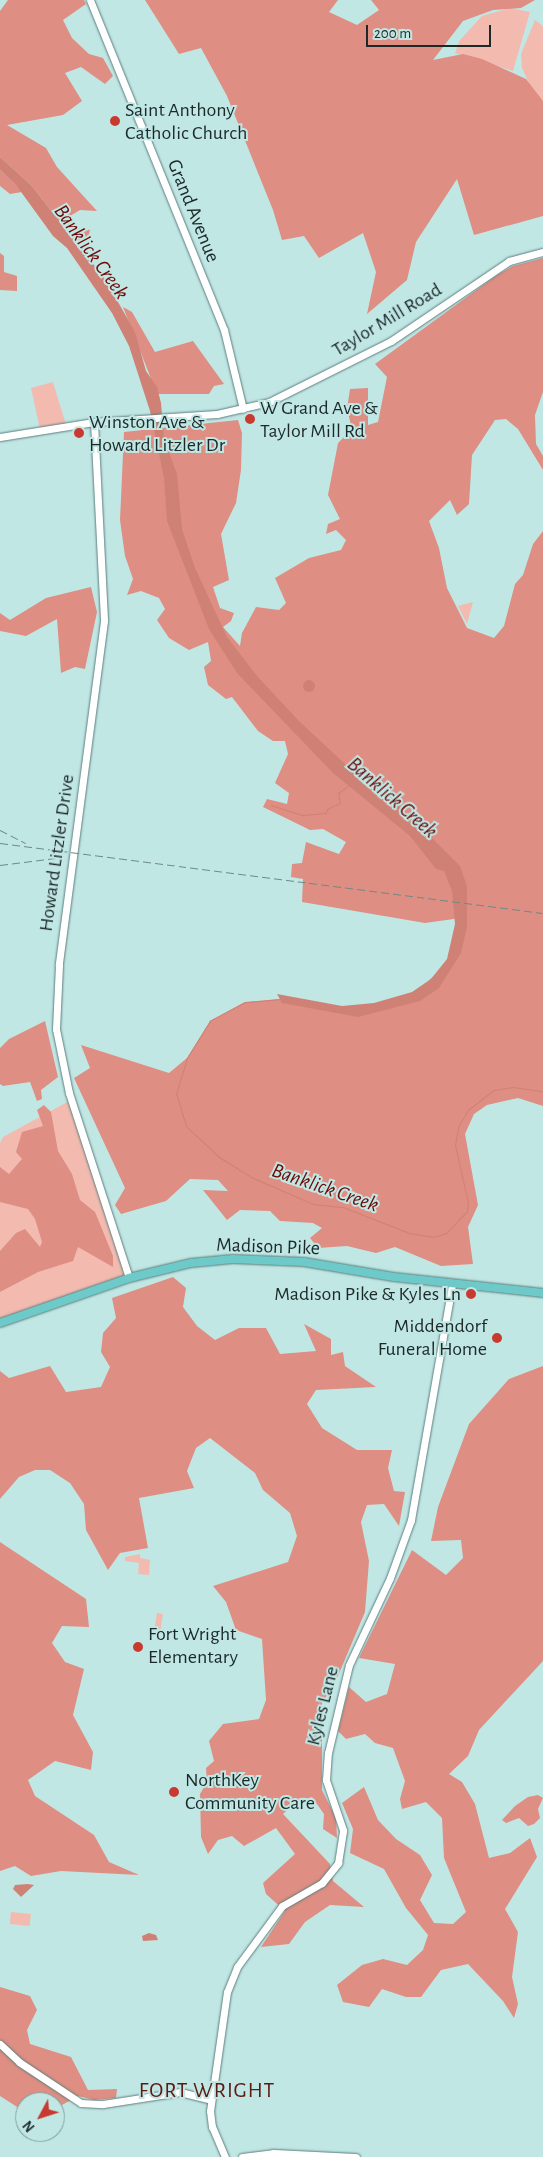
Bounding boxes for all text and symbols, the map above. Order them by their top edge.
scale bar [368,15,493,47]
text: 200 m [374,26,411,41]
place label: Saint Anthony Catholic Church [125,98,247,145]
marker: Saint Anthony Catholic Church [109,115,121,127]
street label: Grand Avenue [161,156,225,266]
water label: Banklick Creek [48,200,134,304]
street label: Taylor Mill Road [328,278,446,362]
place label: W Grand Ave & Taylor Mill Rd [260,396,378,443]
place label: Winston Ave & Howard Litzler Dr [89,410,225,457]
marker: W Grand Ave & Taylor Mill Rd [244,413,256,425]
marker: Winston Ave & Howard Litzler Dr [73,427,85,439]
water label: Banklick Creek [342,752,442,844]
street label: Howard Litzler Drive [34,773,80,933]
water label: Banklick Creek [268,1158,382,1218]
street label: Madison Pike [216,1233,320,1261]
place label: Madison Pike & Kyles Ln [274,1282,461,1306]
marker: Madison Pike & Kyles Ln [465,1288,477,1300]
place label: Middendorf Funeral Home [378,1314,487,1361]
marker: Middendorf Funeral Home [491,1332,503,1344]
place label: Fort Wright Elementary [148,1623,238,1670]
marker: Fort Wright Elementary [132,1641,144,1653]
street label: Kyles Lane [302,1664,344,1748]
place label: NorthKey Community Care [185,1768,315,1815]
marker: NorthKey Community Care [167,1785,181,1799]
district label: FORT WRIGHT [137,2078,277,2104]
north arrow [15,2092,65,2142]
text: N [21,2118,38,2134]

